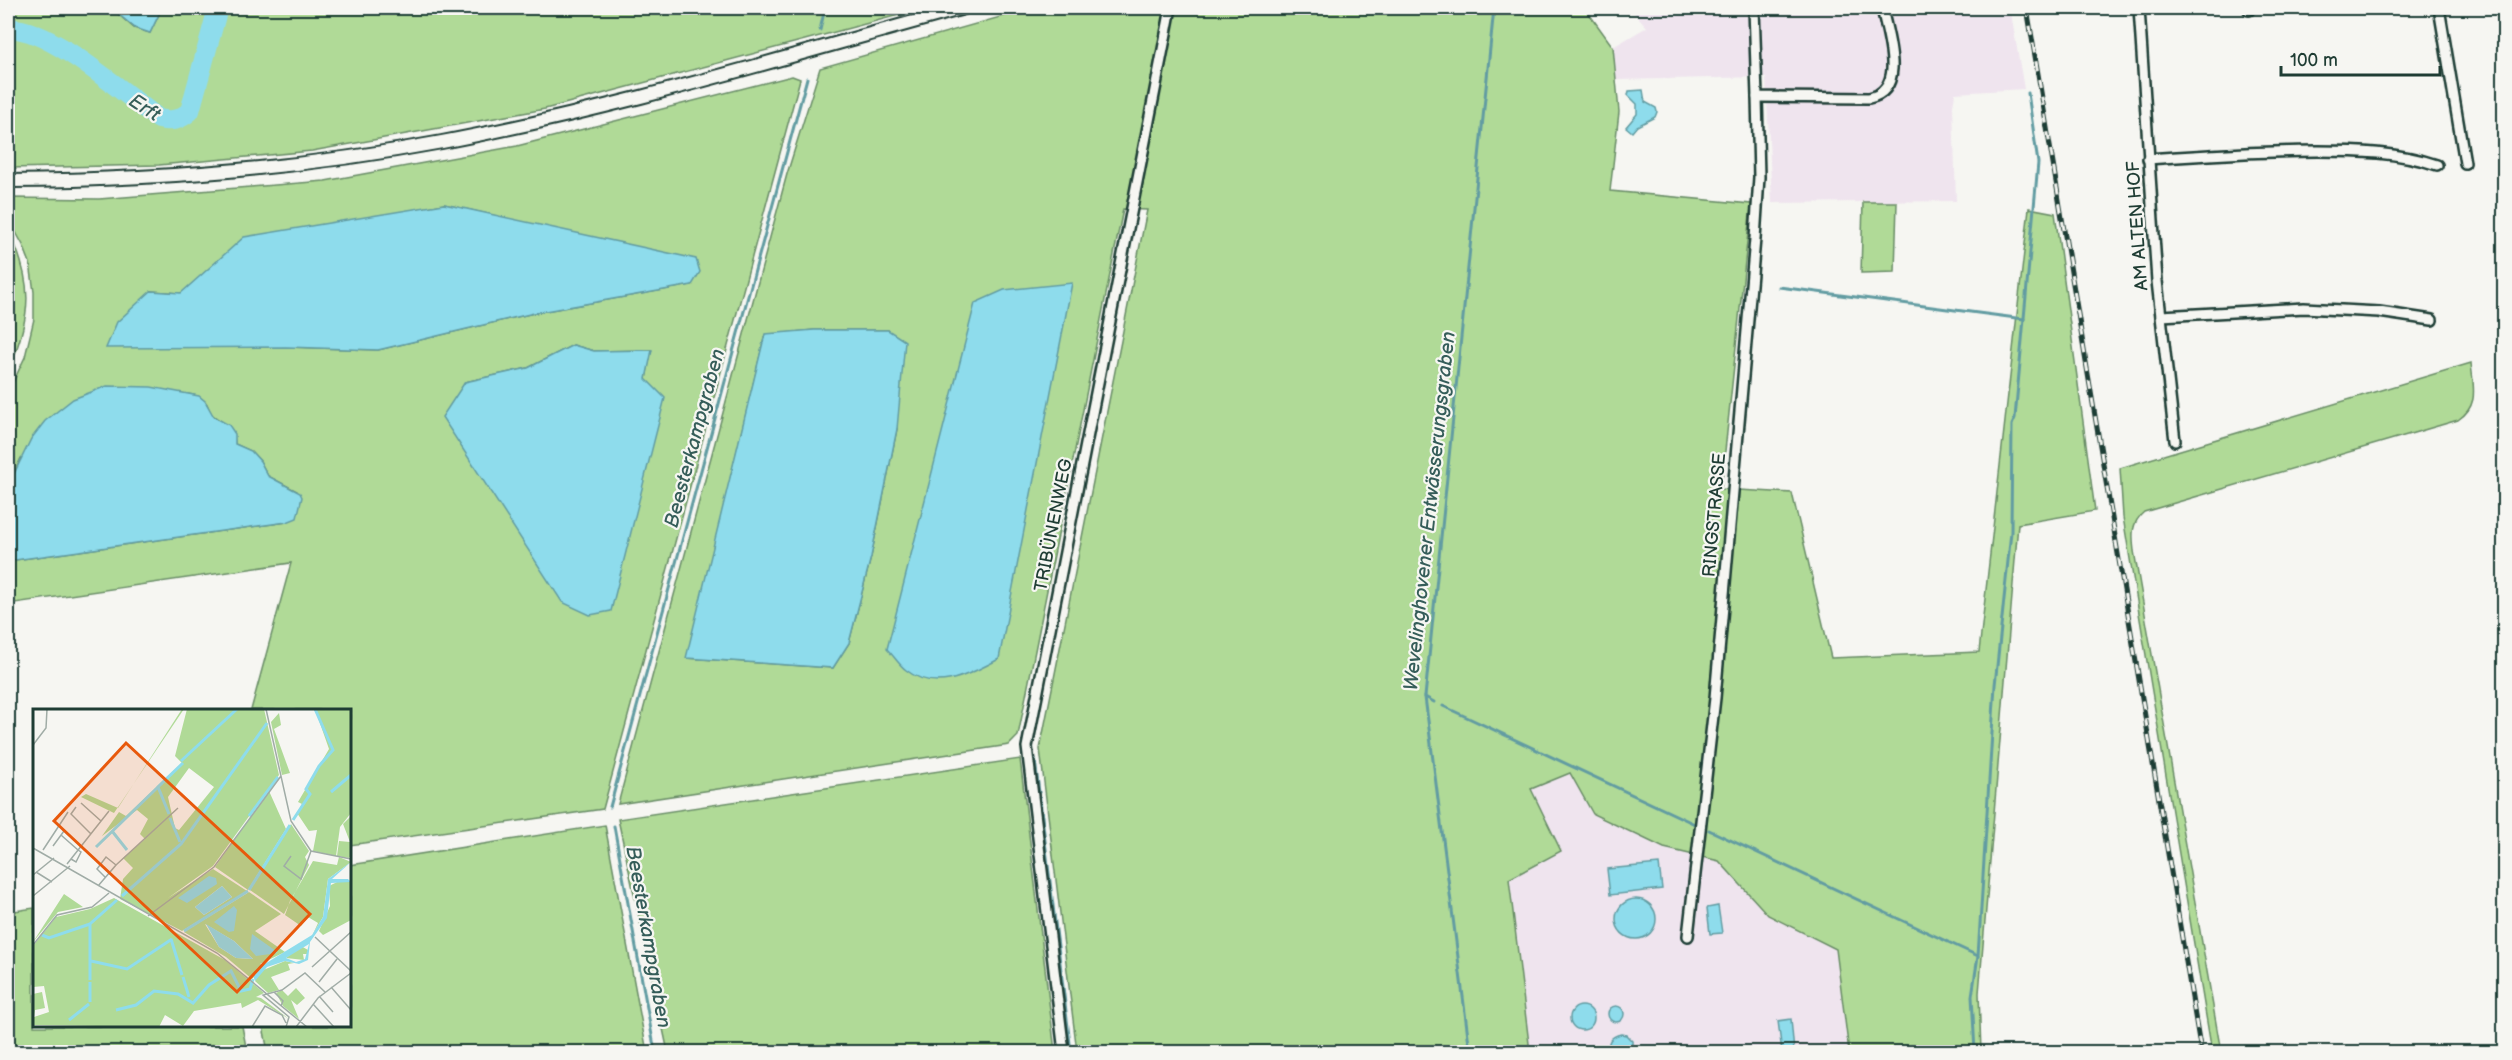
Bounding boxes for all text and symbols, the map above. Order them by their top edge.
scale bar [2281,39,2440,77]
text: 100 m [2290,50,2338,71]
water label: Erft [124,89,165,127]
street label: AM ALTEN HOF [2122,160,2153,291]
water label: Wevelinghovener Entwässerungsgraben [1399,330,1461,692]
water label: Beesterkampgraben [660,346,730,530]
street label: RINGSTRASSE [1699,452,1730,578]
street label: TRIBÜNENWEG [1029,457,1077,593]
inset map [33,709,351,1027]
water label: Beesterkampgraben [620,844,676,1030]

